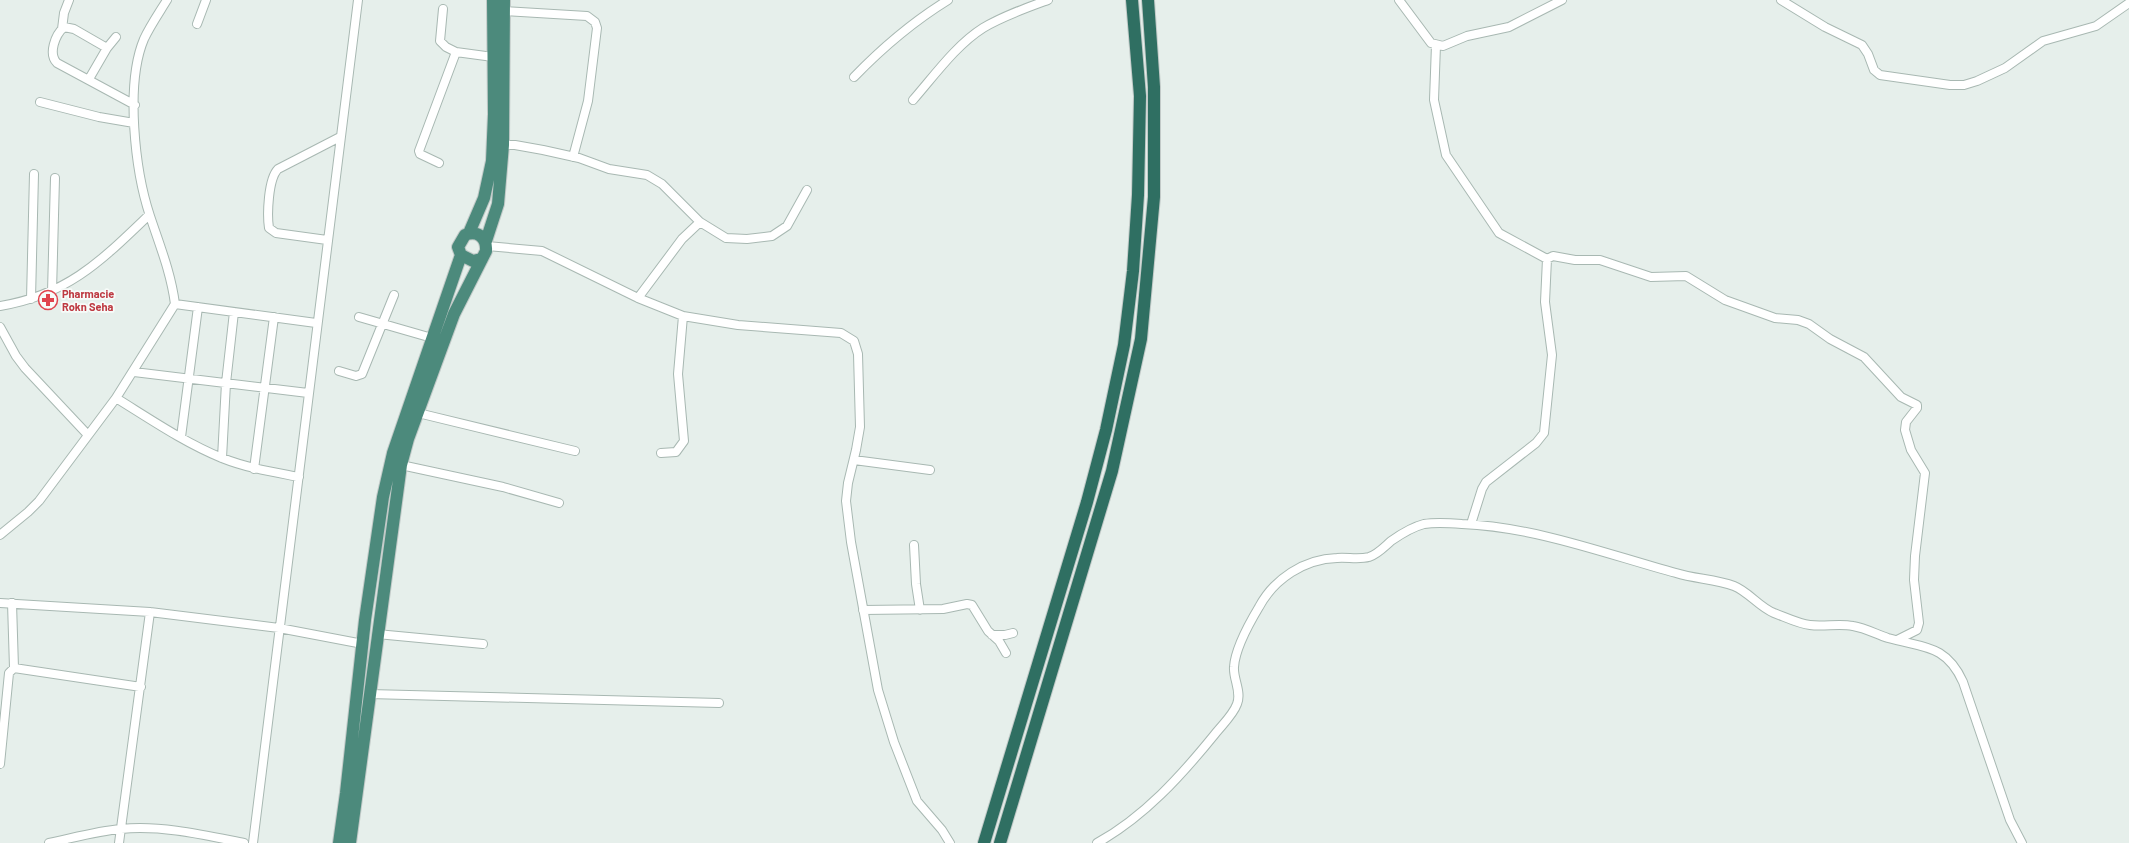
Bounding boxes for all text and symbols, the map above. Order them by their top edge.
place label: Pharmacie Rokn Seha [62,287,114,313]
pharmacy icon: Pharmacie Rokn Seha [37,289,59,311]

